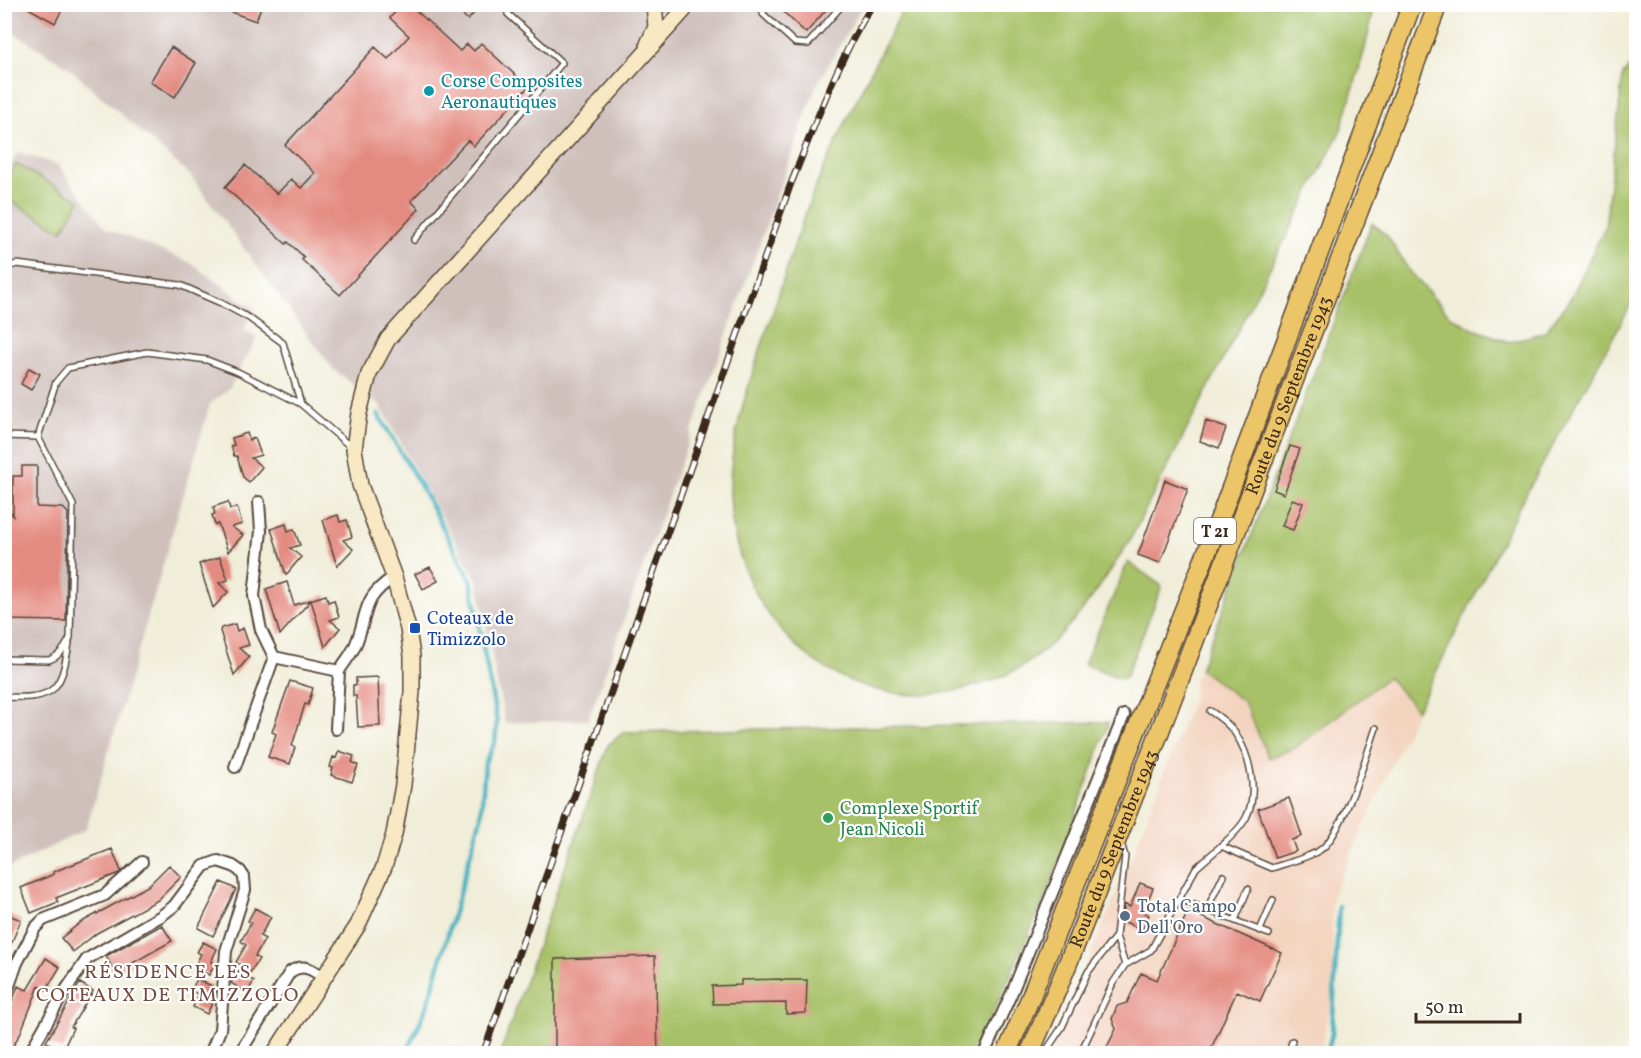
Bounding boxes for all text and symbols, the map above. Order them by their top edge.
place label: Corse Composites Aeronautiques [441,70,582,116]
marker: Corse Composites Aeronautiques [422,84,436,98]
street label: Route du 9 Septembre 1943 [1240,293,1339,499]
road number: T 21 [1194,518,1236,544]
place label: Coteaux de Timizzolo [427,607,514,653]
marker: Coteaux de Timizzolo [408,621,422,635]
street label: Route du 9 Septembre 1943 [1064,746,1165,952]
place label: Complexe Sportif Jean Nicoli [840,797,980,843]
marker: Complexe Sportif Jean Nicoli [821,811,835,825]
place label: Total Campo Dell'Oro [1137,895,1237,941]
marker: Total Campo Dell'Oro [1118,909,1132,923]
district label: RÉSIDENCE LES COTEAUX DE TIMIZZOLO [36,959,300,1010]
scale bar [1416,986,1520,1024]
text: 50 m [1425,996,1464,1021]

